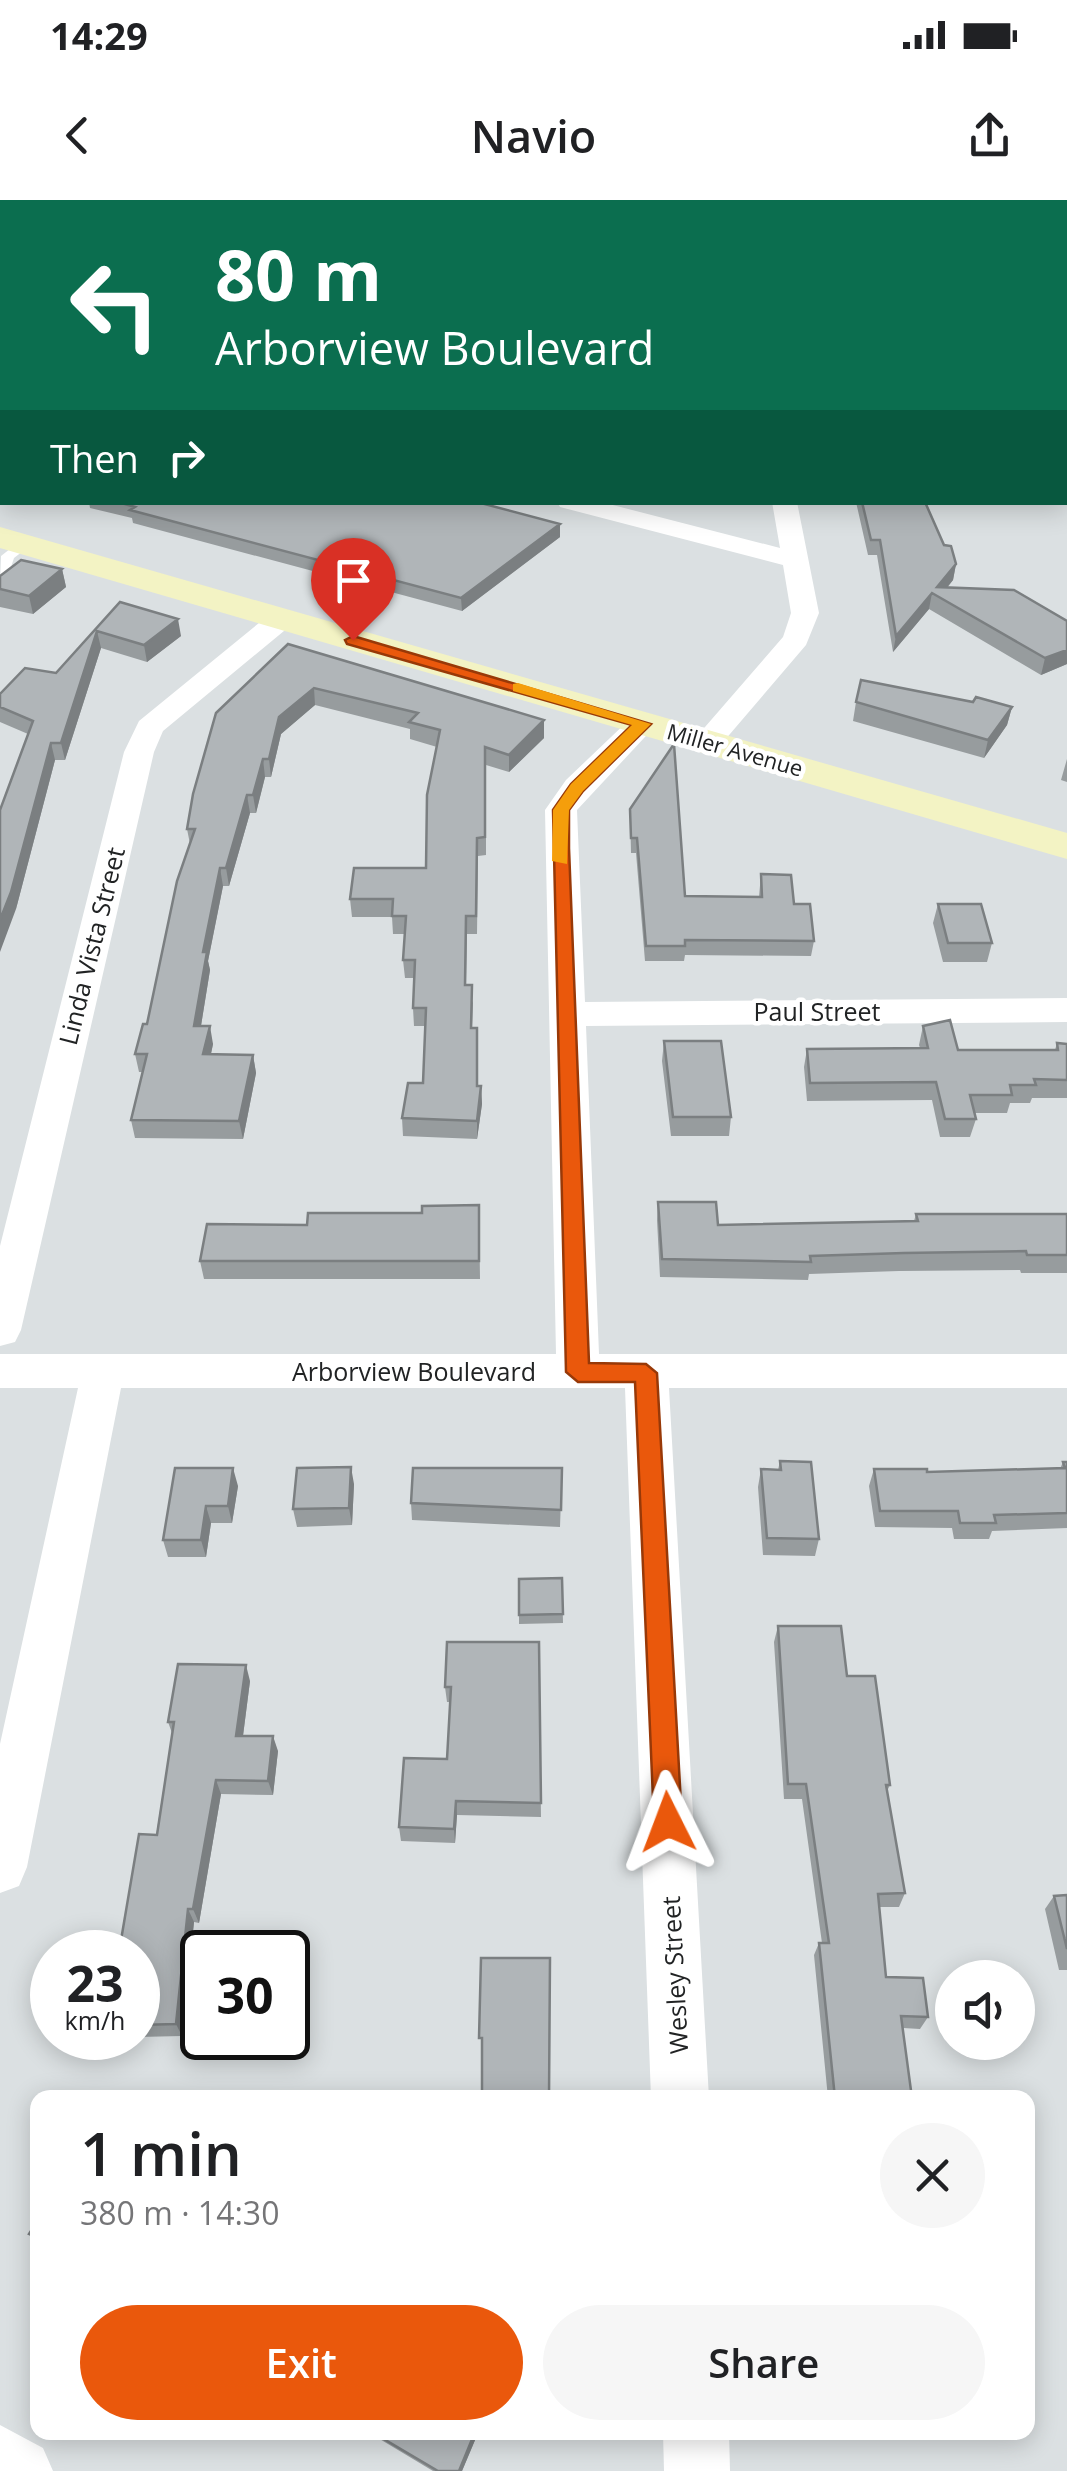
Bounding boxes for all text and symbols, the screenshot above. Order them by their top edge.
text: 14:29 [50,9,148,61]
text: Navio [471,105,596,166]
icon: back [50,108,105,163]
icon: share [962,108,1017,163]
text: 80 m [215,226,382,322]
icon: left [50,240,180,370]
text: Arborview Boulevard [215,317,654,378]
icon: right [159,430,214,485]
text: Then [50,432,139,484]
pin [311,538,396,641]
icon: arrive [326,553,381,608]
street label: Miller Avenue [664,715,807,783]
street label: Linda Vista Street [50,843,132,1048]
street label: Paul Street [754,994,881,1028]
street label: Arborview Boulevard [292,1354,536,1388]
position arrow [616,1770,720,1874]
street label: Wesley Street [653,1895,695,2055]
speed limit sign: 30 [180,1930,310,2060]
text: 23 [66,1949,124,2017]
map controls [935,1960,1035,2060]
button: sound [935,1960,1035,2060]
text: km/h [65,2003,125,2037]
text: 1 min [80,2112,242,2194]
button: close [880,2123,985,2228]
text: 380 m · 14:30 [80,2191,279,2234]
button: Exit [80,2305,523,2420]
button: Share [543,2305,985,2420]

